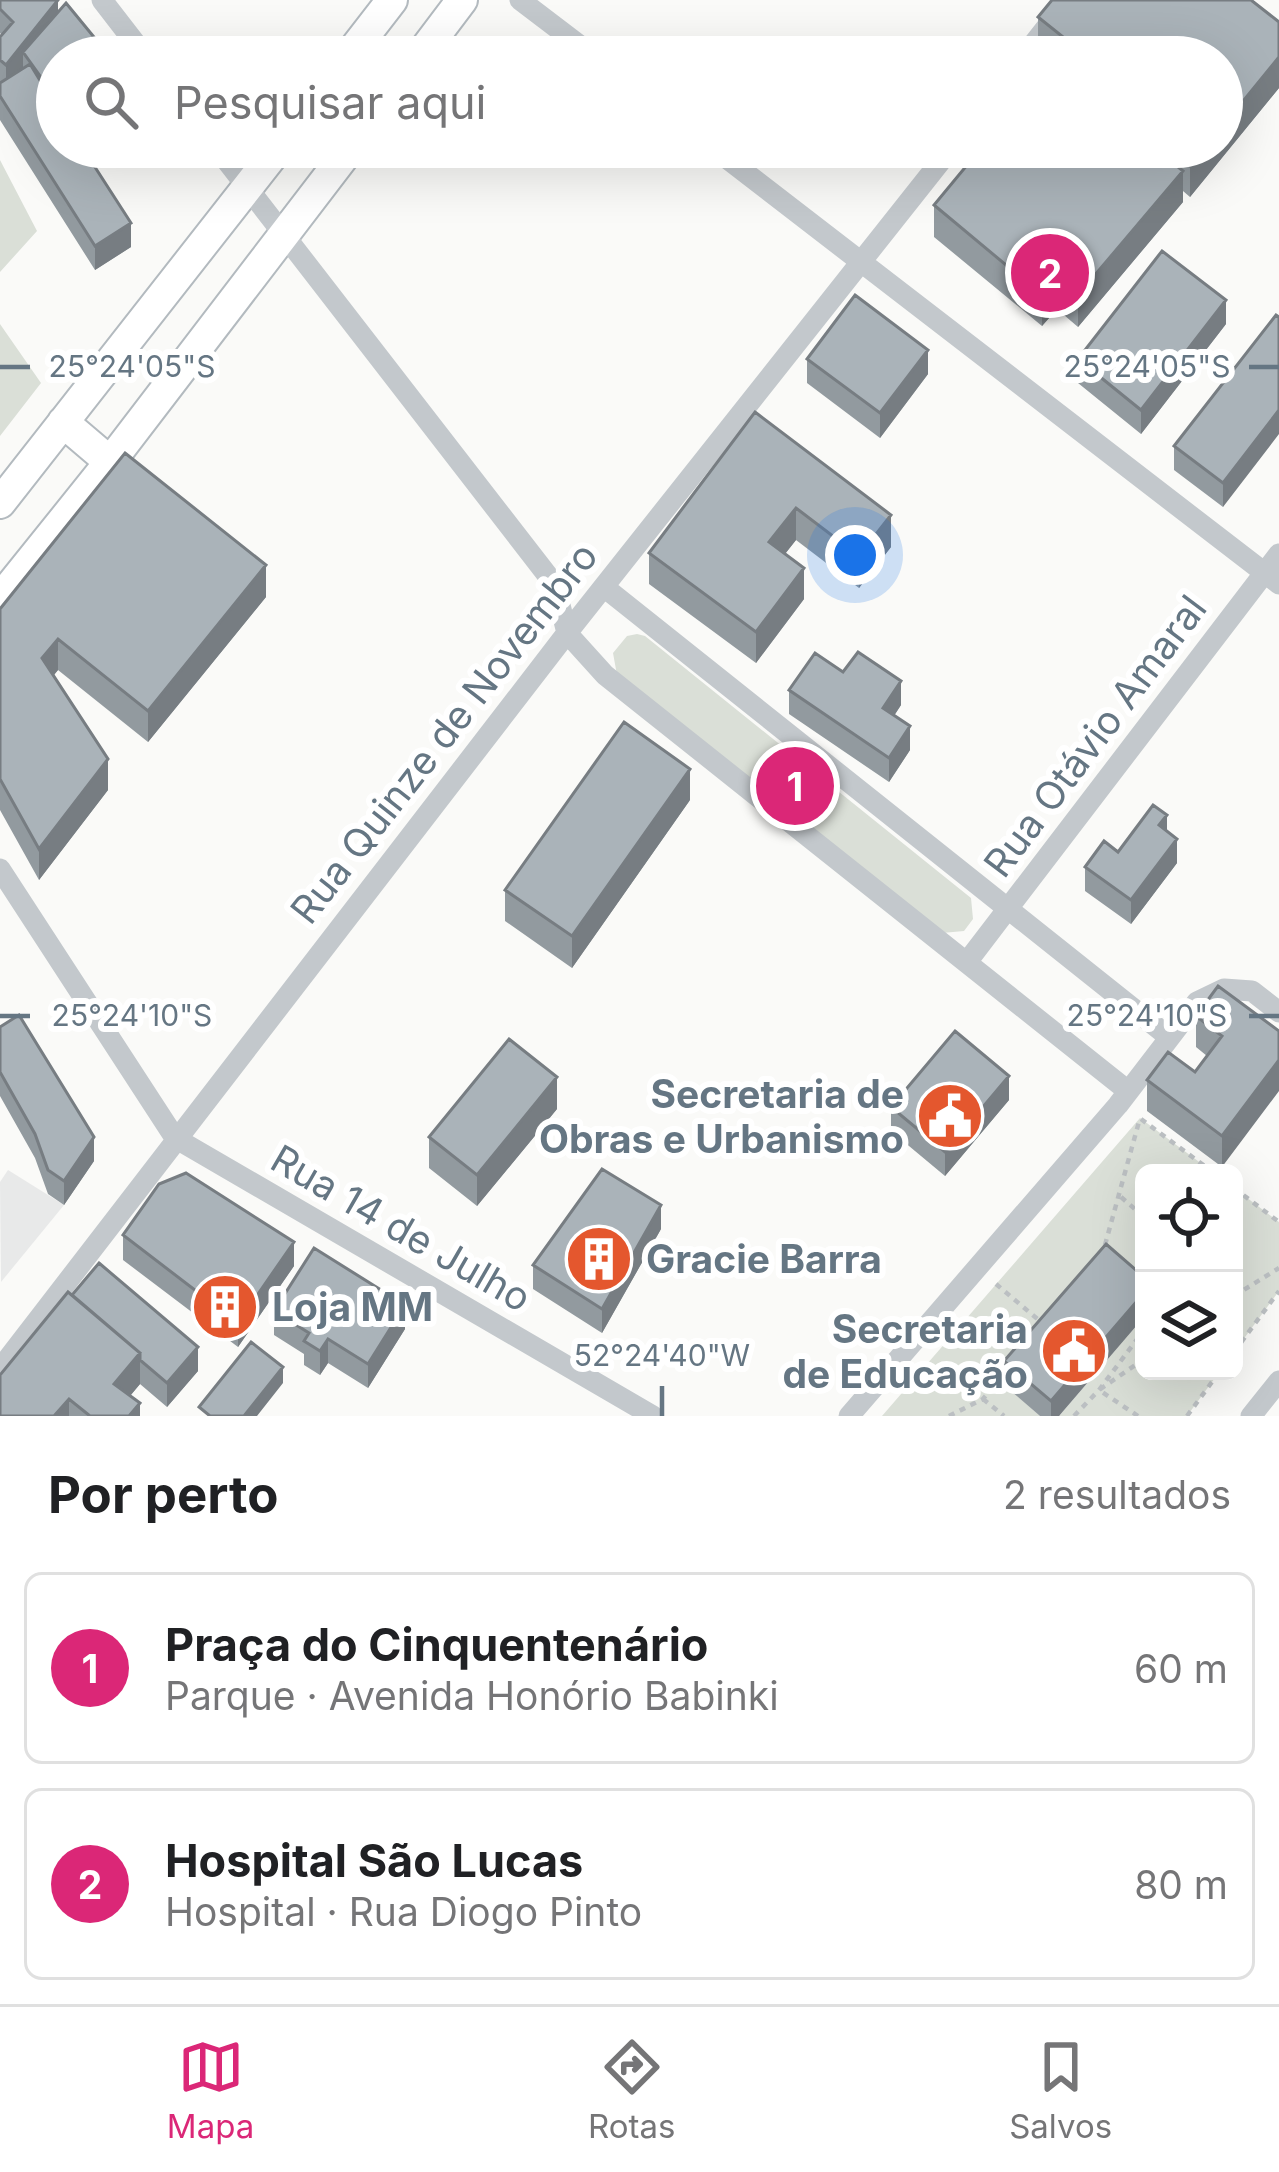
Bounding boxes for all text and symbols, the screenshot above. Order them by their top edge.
search box [36,36,1243,168]
icon: search [78,69,144,135]
text: Pesquisar aqui [174,75,487,130]
pin: 2 [1011,228,1089,318]
text: 25°24'05"S [49,348,215,384]
text: 25°24'05"S [1064,348,1230,384]
your location [825,525,885,585]
street label: Rua Quinze de Novembro [280,533,607,932]
street label: Rua Otávio Amaral [974,586,1216,886]
pin: 1 [756,741,834,831]
text: 25°24'10"S [52,997,212,1033]
text: 25°24'10"S [1067,997,1227,1033]
place label: Secretaria de Obras e Urbanismo [539,1070,904,1162]
public building icon: Secretaria de Obras e Urbanismo [915,1081,985,1151]
street label: Rua 14 de Julho [263,1134,539,1321]
map controls [1135,1164,1243,1380]
button: locate [1135,1164,1243,1272]
building icon: Gracie Barra [564,1224,634,1294]
place label: Gracie Barra [646,1235,882,1282]
building icon: Loja MM [190,1272,260,1342]
button: layers [1135,1272,1243,1380]
place label: Loja MM [272,1283,433,1330]
place label: Secretaria de Educação [783,1305,1028,1397]
public building icon: Secretaria de Educação [1039,1316,1109,1386]
text: 52°24'40"W [574,1337,750,1373]
text: Por perto [48,1464,279,1525]
text: 2 resultados [1003,1471,1231,1518]
text: Praça do Cinquentenário [165,1617,708,1672]
text: 1 [82,1645,98,1692]
text: 60 m [1134,1645,1228,1692]
text: Parque · Avenida Honório Babinki [165,1672,779,1719]
text: Hospital São Lucas [165,1833,583,1888]
text: 2 [78,1861,102,1908]
text: 80 m [1134,1861,1228,1908]
text: Hospital · Rua Diogo Pinto [165,1888,642,1935]
tab: Mapa [167,2034,254,2146]
tab: Rotas [588,2034,675,2146]
tab: Salvos [1009,2034,1112,2146]

